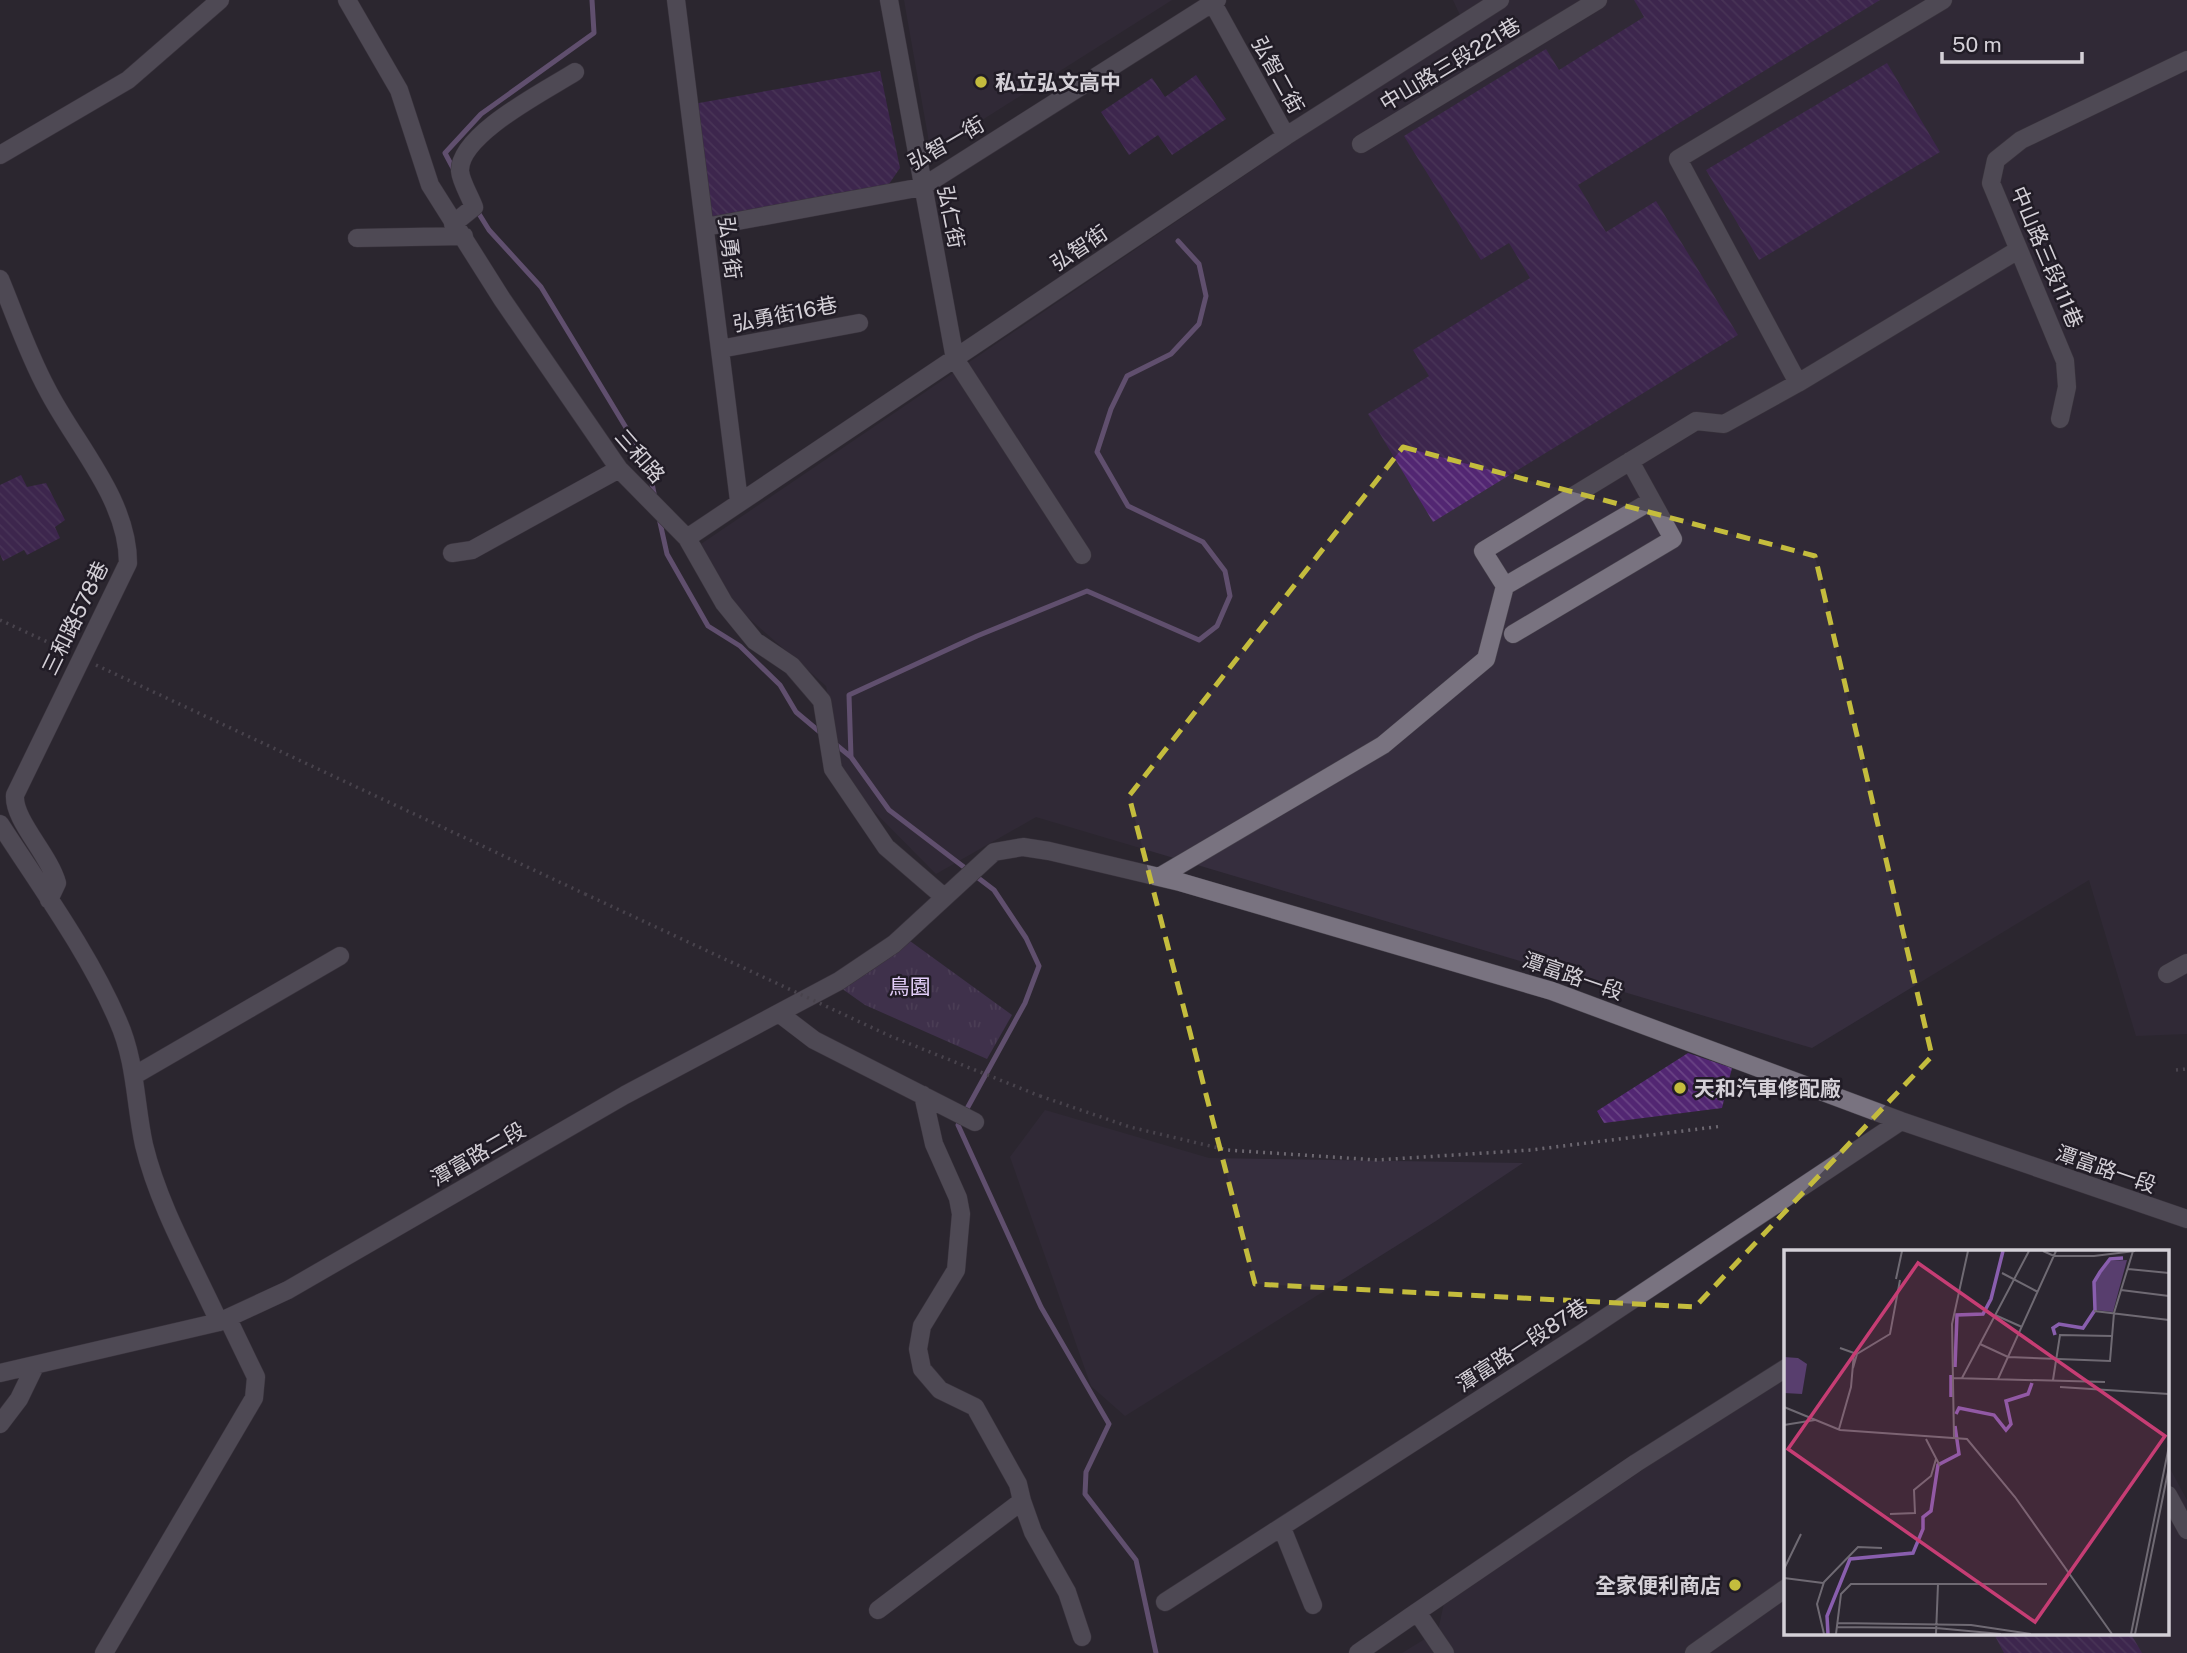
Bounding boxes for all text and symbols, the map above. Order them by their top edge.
street label: 中山路三段221巷 [1375,12,1525,116]
scale bar [1942,21,2082,65]
street label: 弘智二街 [1247,32,1309,118]
text: 50 m [1952,32,2002,57]
place label: 私立弘文高中 [995,70,1121,95]
marker: 私立弘文高中 [973,74,989,90]
street label: 弘智一街 [903,111,989,175]
street label: 中山路三段111巷 [2006,182,2088,332]
street label: 弘仁街 [933,184,969,250]
street label: 弘勇街 [714,215,746,281]
street label: 弘智街 [1046,220,1112,276]
street label: 弘勇街16巷 [731,292,839,336]
street label: 三和路 [610,424,670,488]
street label: 三和路578巷 [37,557,113,679]
street label: 潭富路一段 [1519,947,1627,1005]
park label: 鳥園 [889,974,931,999]
place label: 天和汽車修配廠 [1694,1076,1841,1101]
marker: 天和汽車修配廠 [1672,1080,1688,1096]
street label: 潭富路二段 [426,1117,530,1191]
street label: 潭富路一段 [2052,1140,2160,1198]
inset map [1784,1250,2170,1636]
street label: 潭富路一段87巷 [1452,1293,1592,1397]
place label: 全家便利商店 [1595,1573,1721,1598]
marker: 全家便利商店 [1727,1577,1743,1593]

